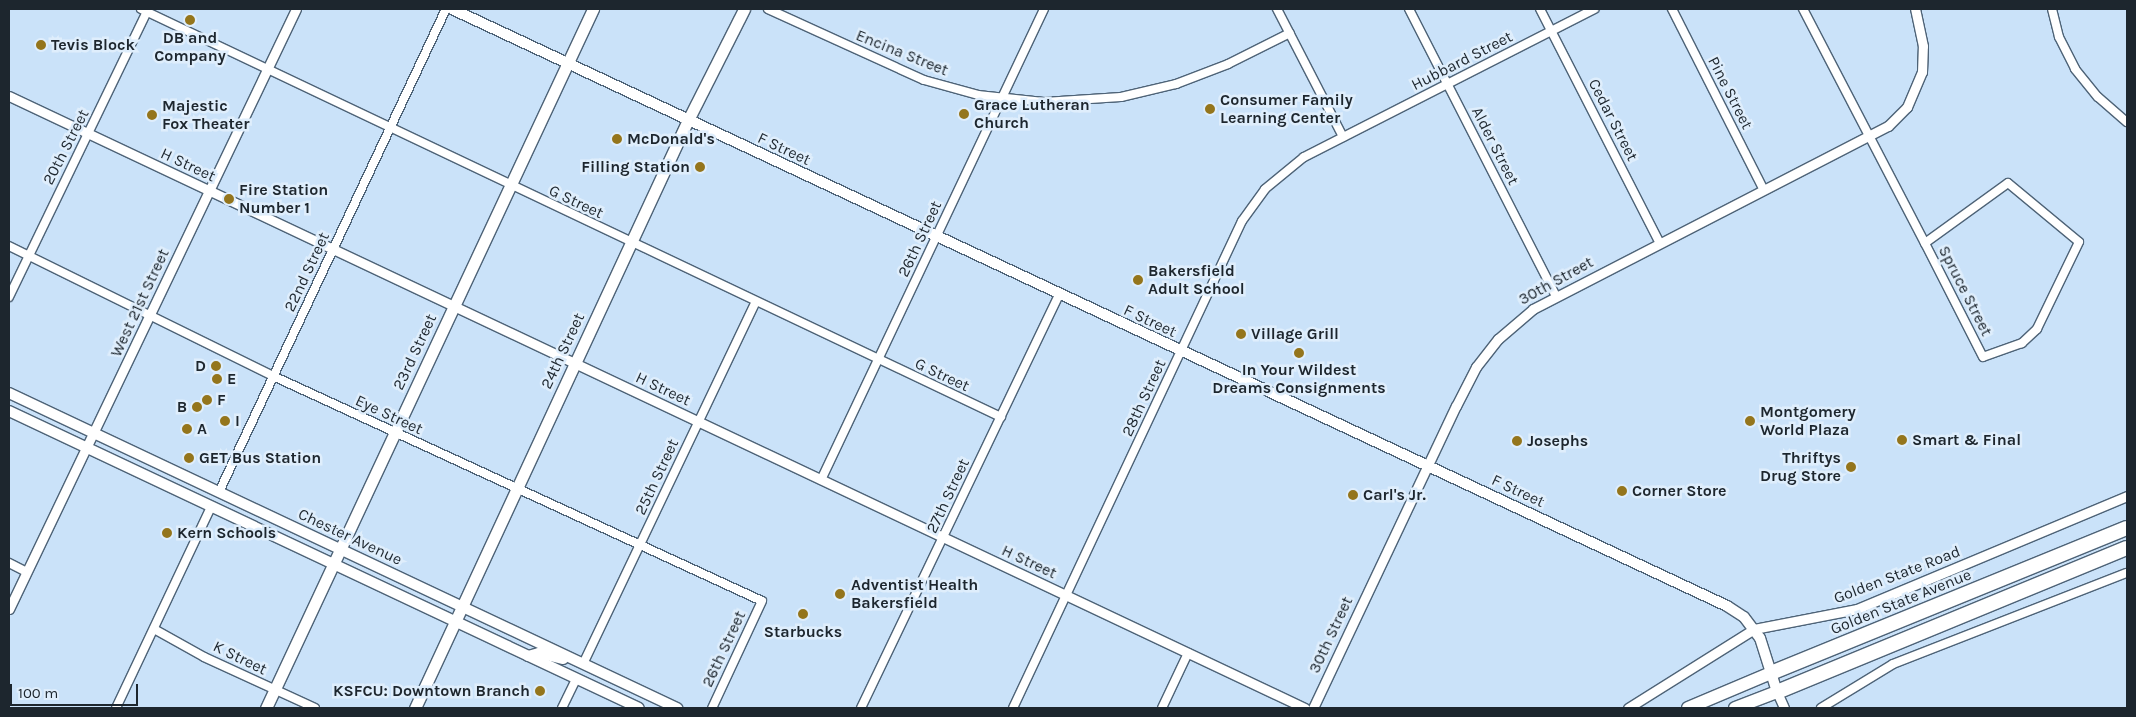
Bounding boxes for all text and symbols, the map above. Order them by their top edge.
marker: DB and Company [184,14,196,26]
street label: Encina Street [853,26,951,80]
street label: Hubbard Street [1408,27,1516,95]
place label: DB and Company [154,28,226,66]
place label: Tevis Block [51,35,135,55]
marker: Tevis Block [35,39,47,51]
street label: Pine Street [1703,53,1757,133]
street label: Cedar Street [1584,76,1642,164]
place label: Consumer Family Learning Center [1220,90,1353,128]
place label: Grace Lutheran Church [974,95,1090,133]
place label: Majestic Fox Theater [162,96,250,134]
marker: Consumer Family Learning Center [1204,103,1216,115]
street label: Alder Street [1467,104,1523,188]
street label: 20th Street [39,106,93,188]
marker: Grace Lutheran Church [958,108,970,120]
marker: Majestic Fox Theater [146,109,158,121]
street label: F Street [755,128,813,170]
place label: McDonald's [627,129,715,149]
marker: McDonald's [611,133,623,145]
street label: H Street [157,144,219,186]
place label: Filling Station [581,157,690,177]
marker: Filling Station [694,161,706,173]
place label: Fire Station Number 1 [239,180,328,218]
street label: G Street [546,181,606,223]
marker: Fire Station Number 1 [223,193,235,205]
street label: 26th Street [894,198,946,280]
street label: 22nd Street [280,229,334,315]
street label: Spruce Street [1934,243,1996,339]
street label: West 21st Street [107,246,173,360]
street label: 30th Street [1515,253,1597,309]
place label: Bakersfield Adult School [1148,261,1245,299]
marker: Bakersfield Adult School [1132,274,1144,286]
street label: F Street [1121,300,1179,342]
street label: 24th Street [537,310,589,392]
street label: 23rd Street [389,311,441,393]
place label: Village Grill [1251,324,1339,344]
marker: Village Grill [1235,328,1247,340]
marker: In Your Wildest Dreams Consignments [1293,347,1305,359]
street label: G Street [912,354,972,396]
place label: D [195,356,206,376]
street label: 28th Street [1118,357,1170,439]
marker: D [210,360,222,372]
place label: In Your Wildest Dreams Consignments [1212,360,1386,398]
street label: H Street [632,368,694,410]
place label: E [227,369,236,389]
marker: E [211,373,223,385]
place label: F [217,390,226,410]
street label: Eye Street [352,391,426,439]
marker: F [201,394,213,406]
place label: B [177,397,187,417]
marker: B [191,401,203,413]
place label: Montgomery World Plaza [1760,402,1856,440]
place label: I [235,411,240,431]
marker: I [219,415,231,427]
marker: Montgomery World Plaza [1744,415,1756,427]
place label: A [197,419,207,439]
marker: A [181,423,193,435]
place label: Smart & Final [1912,430,2021,450]
place label: Josephs [1527,431,1588,451]
marker: Smart & Final [1896,434,1908,446]
marker: Josephs [1511,435,1523,447]
street label: 25th Street [631,436,683,518]
place label: GET Bus Station [199,448,321,468]
place label: Thriftys Drug Store [1760,448,1841,486]
marker: GET Bus Station [183,452,195,464]
street label: 27th Street [922,456,974,536]
marker: Thriftys Drug Store [1845,461,1857,473]
street label: F Street [1489,470,1547,512]
place label: Corner Store [1632,481,1727,501]
place label: Carl's Jr. [1363,485,1426,505]
marker: Corner Store [1616,485,1628,497]
marker: Carl's Jr. [1347,489,1359,501]
street label: Chester Avenue [295,505,405,569]
place label: Kern Schools [177,523,276,543]
marker: Kern Schools [161,527,173,539]
street label: H Street [998,541,1060,583]
street label: Golden State Road [1831,542,1963,608]
street label: Golden State Avenue [1828,565,1974,639]
place label: Adventist Health Bakersfield [851,575,978,613]
marker: Adventist Health Bakersfield [833,587,847,601]
street label: 30th Street [1305,594,1357,676]
street label: 26th Street [698,608,750,690]
marker: Starbucks [797,608,809,620]
place label: Starbucks [764,622,842,642]
street label: K Street [210,637,270,679]
scale bar [12,674,140,706]
place label: KSFCU: Downtown Branch [333,681,530,701]
text: 100 m [18,684,58,702]
marker: KSFCU: Downtown Branch [534,685,546,697]

